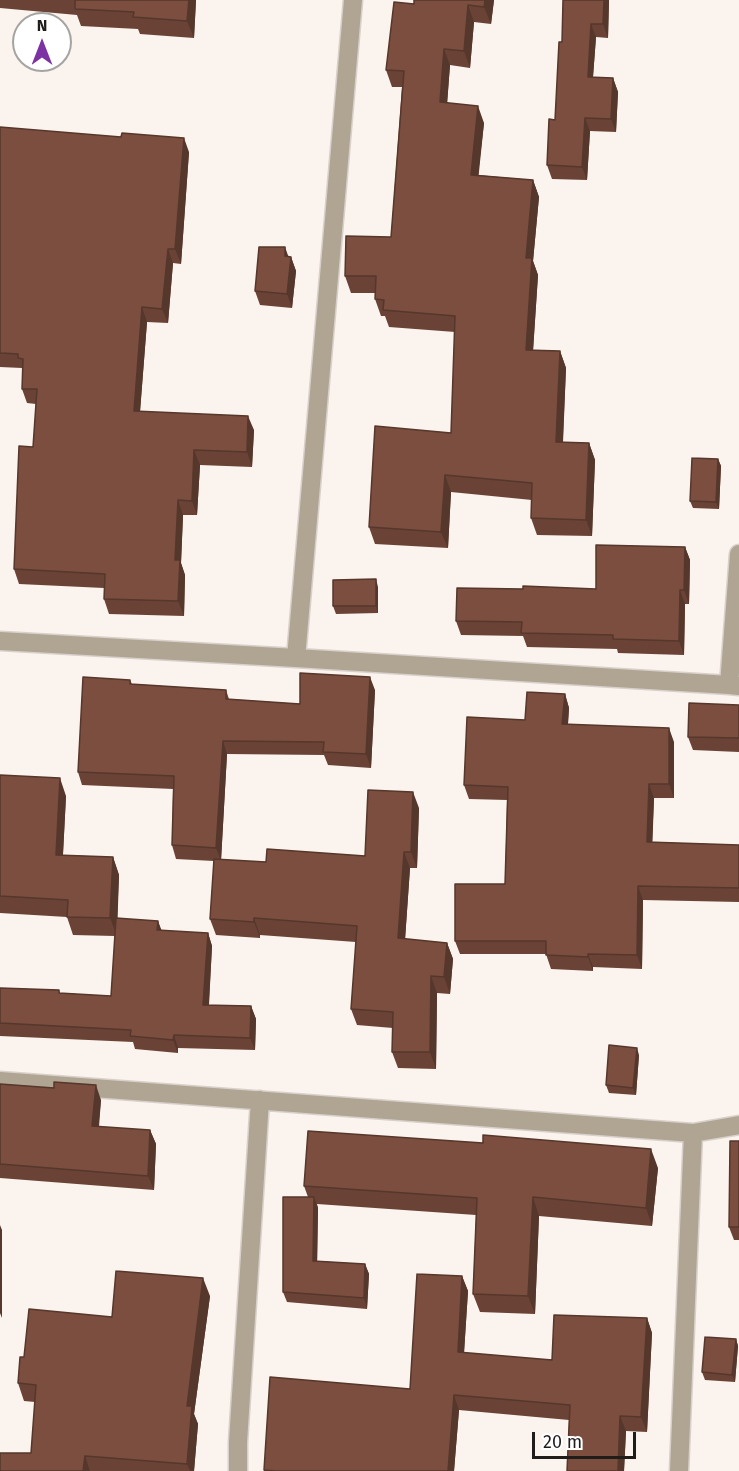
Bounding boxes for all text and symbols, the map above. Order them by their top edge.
north arrow [12,12,72,72]
text: N [37,16,47,35]
scale bar [535,1420,638,1458]
text: 20 m [543,1431,582,1453]

